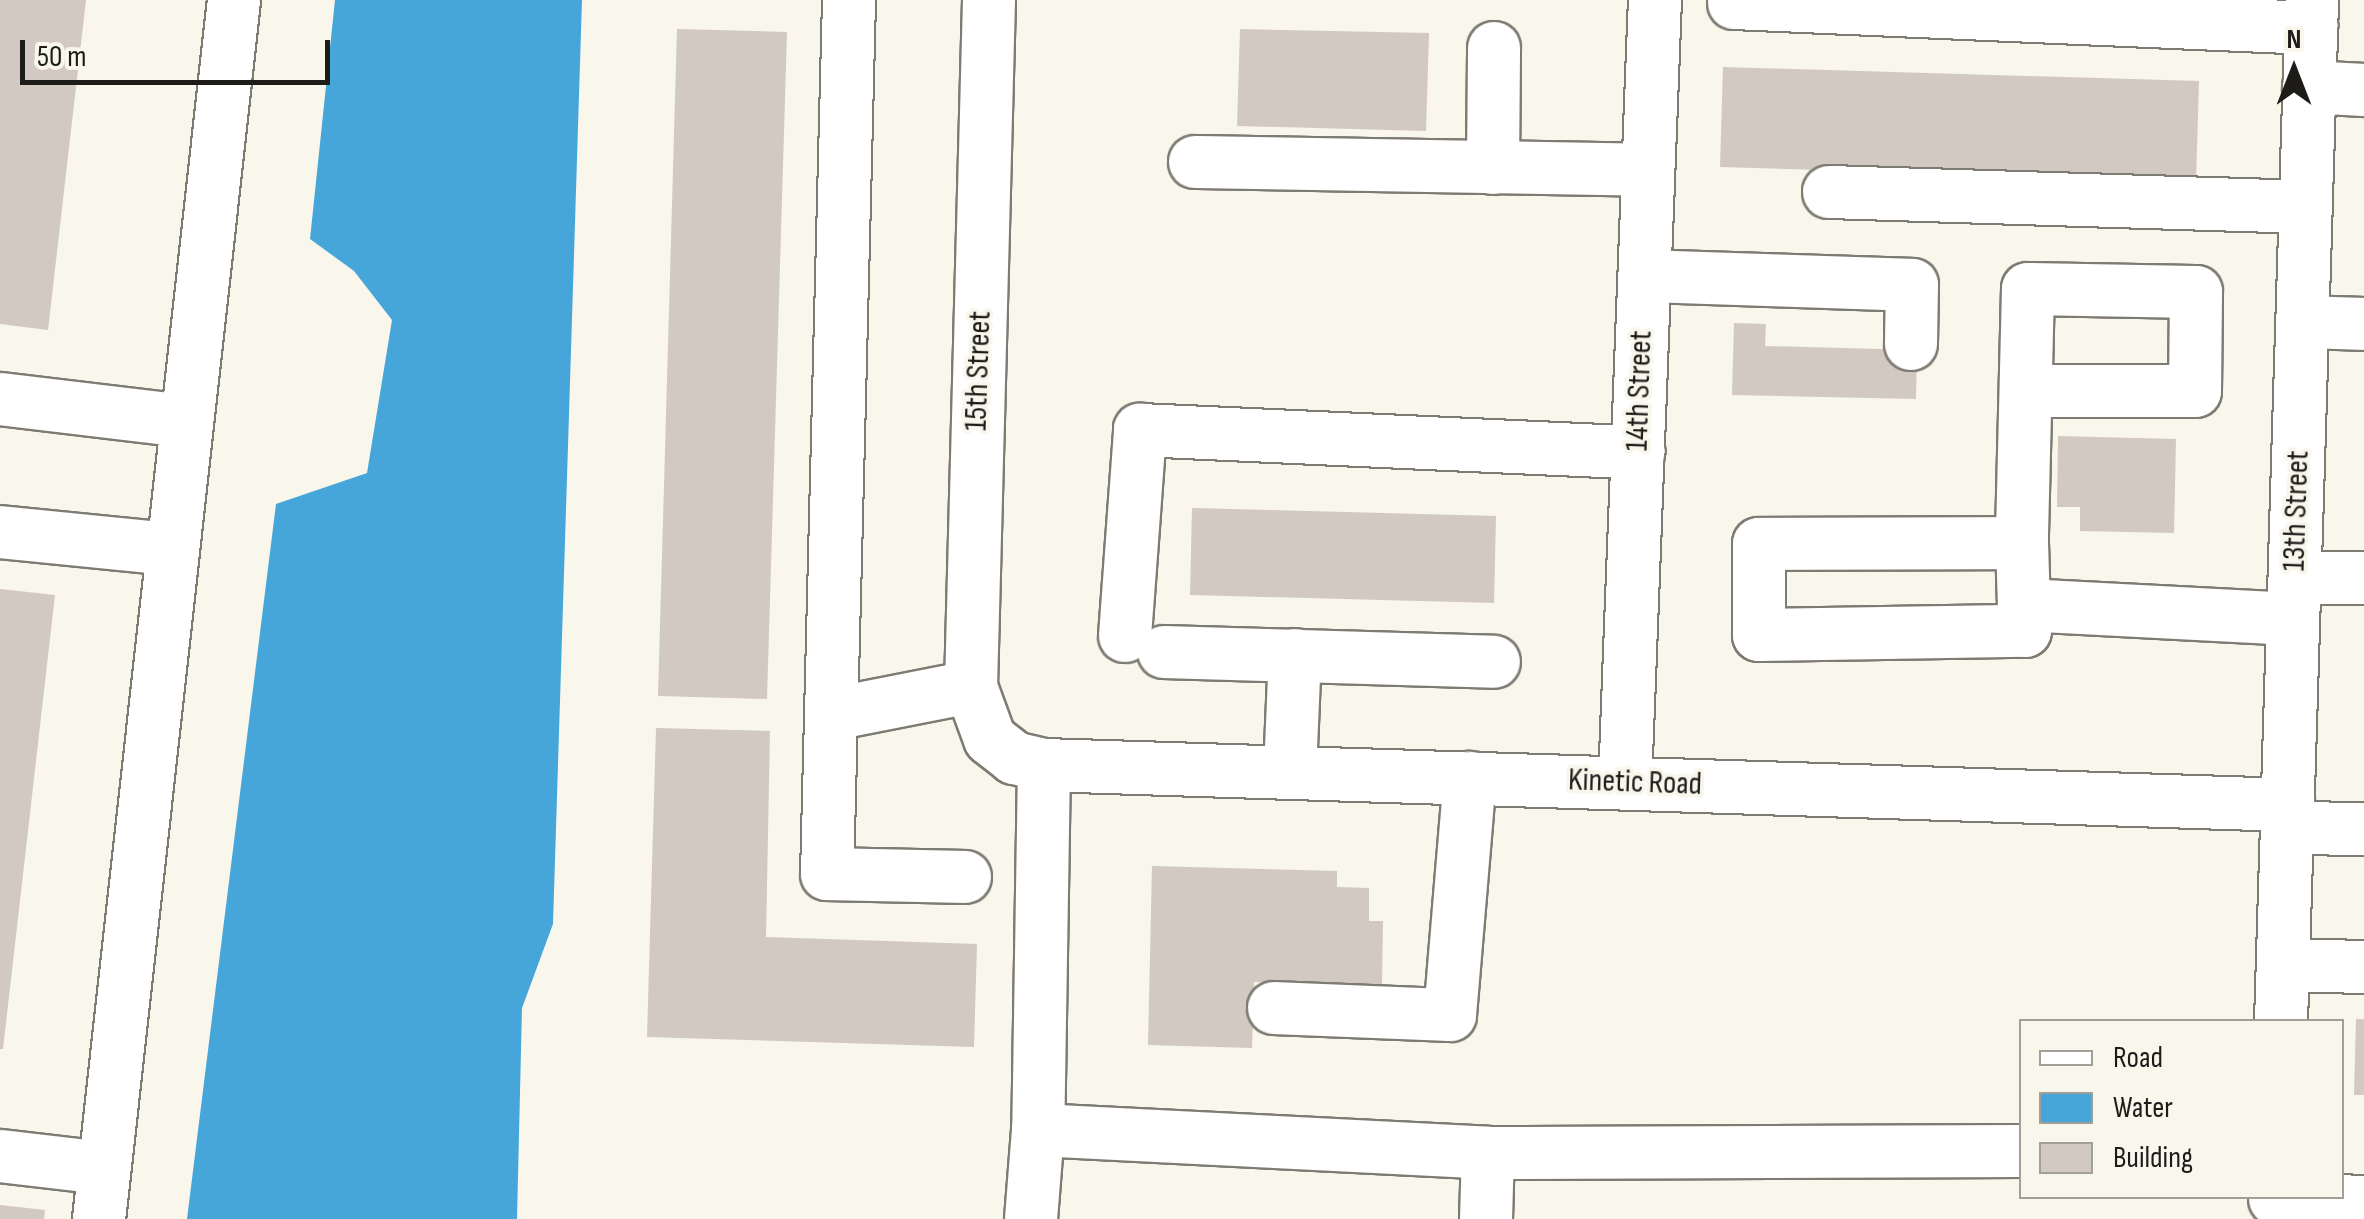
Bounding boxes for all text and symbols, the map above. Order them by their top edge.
scale bar [25,20,335,82]
north arrow [2244,20,2344,120]
text: N [2287,23,2301,56]
text: 50 m [37,39,86,75]
street label: 15th Street [958,310,1000,432]
street label: 14th Street [1619,330,1661,452]
street label: 13th Street [2276,450,2318,572]
street label: Kinetic Road [1567,761,1703,805]
legend [2019,1019,2344,1199]
text: Road [2113,1040,2163,1076]
text: Water [2113,1090,2173,1126]
text: Building [2113,1140,2193,1176]

